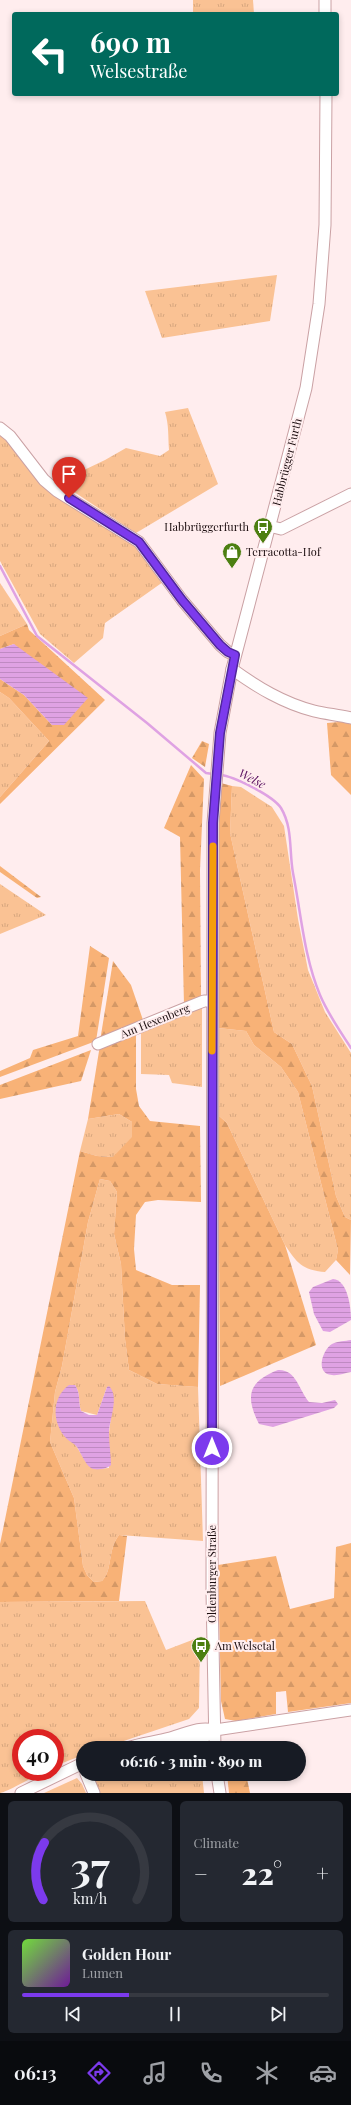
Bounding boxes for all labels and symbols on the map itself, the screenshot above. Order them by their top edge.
street label: Habbrügger Furth [268,416,305,507]
pin [52,457,86,498]
bus stop icon: Habbrüggerfurth [252,516,274,544]
place label: Habbrüggerfurth [164,519,250,534]
shop icon: Terracotta-Hof [221,541,243,569]
place label: Terracotta-Hof [246,544,322,559]
water label: Welse [236,765,269,792]
street label: Am Hexenberg [117,1000,192,1042]
position arrow [191,1427,233,1469]
street label: Oldenburger Straße [204,1525,219,1623]
bus stop icon: Am Welsetal [190,1635,212,1663]
place label: Am Welsetal [214,1638,275,1653]
speed limit sign: 40 [12,1729,64,1781]

